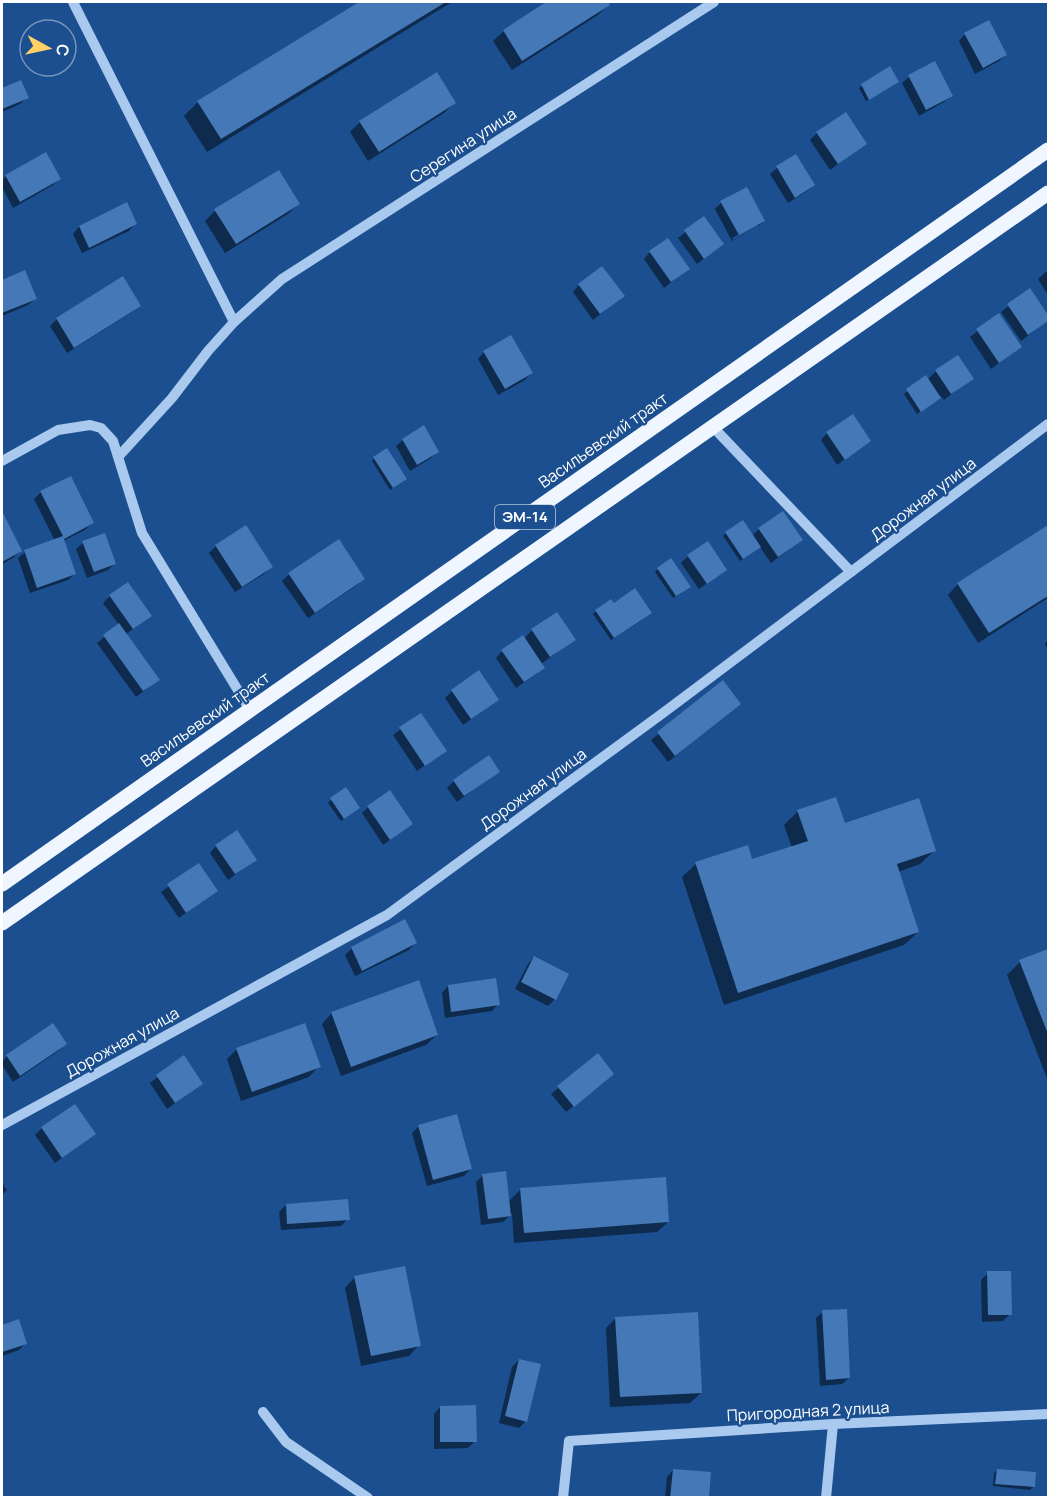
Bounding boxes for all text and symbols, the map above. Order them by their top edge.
north arrow [18,18,78,78]
text: С [51,43,75,58]
street label: Серегина улица [405,102,521,188]
street label: Васильевский тракт [534,387,672,493]
street label: Дорожная улица [866,452,980,546]
road number: ЭМ-14 [495,505,555,529]
street label: Васильевский тракт [136,666,274,772]
street label: Дорожная улица [475,743,591,835]
street label: Дорожная улица [61,1002,183,1082]
street label: Пригородная 2 улица [726,1396,890,1426]

